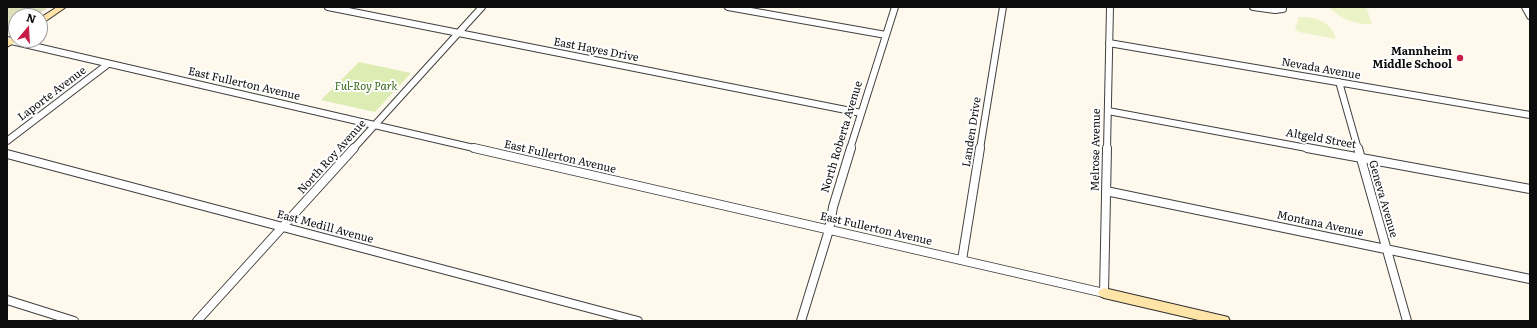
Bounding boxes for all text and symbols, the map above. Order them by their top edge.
north arrow [8,8,48,48]
text: N [25,9,38,27]
street label: East Hayes Drive [552,35,640,65]
place label: Mannheim Middle School [1373,45,1452,71]
marker: Mannheim Middle School [1455,53,1465,63]
street label: Nevada Avenue [1281,56,1361,82]
street label: Laporte Avenue [15,64,89,124]
street label: East Fullerton Avenue [187,65,301,103]
street label: North Roberta Avenue [819,79,865,195]
park label: Ful-Roy Park [335,80,397,94]
street label: Landen Drive [960,96,984,168]
street label: Melrose Avenue [1089,108,1103,192]
street label: North Roy Avenue [295,117,369,197]
street label: Altgeld Street [1285,126,1357,152]
street label: East Fullerton Avenue [503,138,617,176]
street label: Geneva Avenue [1366,159,1400,239]
street label: East Medill Avenue [275,208,375,246]
street label: Montana Avenue [1275,208,1365,240]
street label: East Fullerton Avenue [819,210,933,248]

